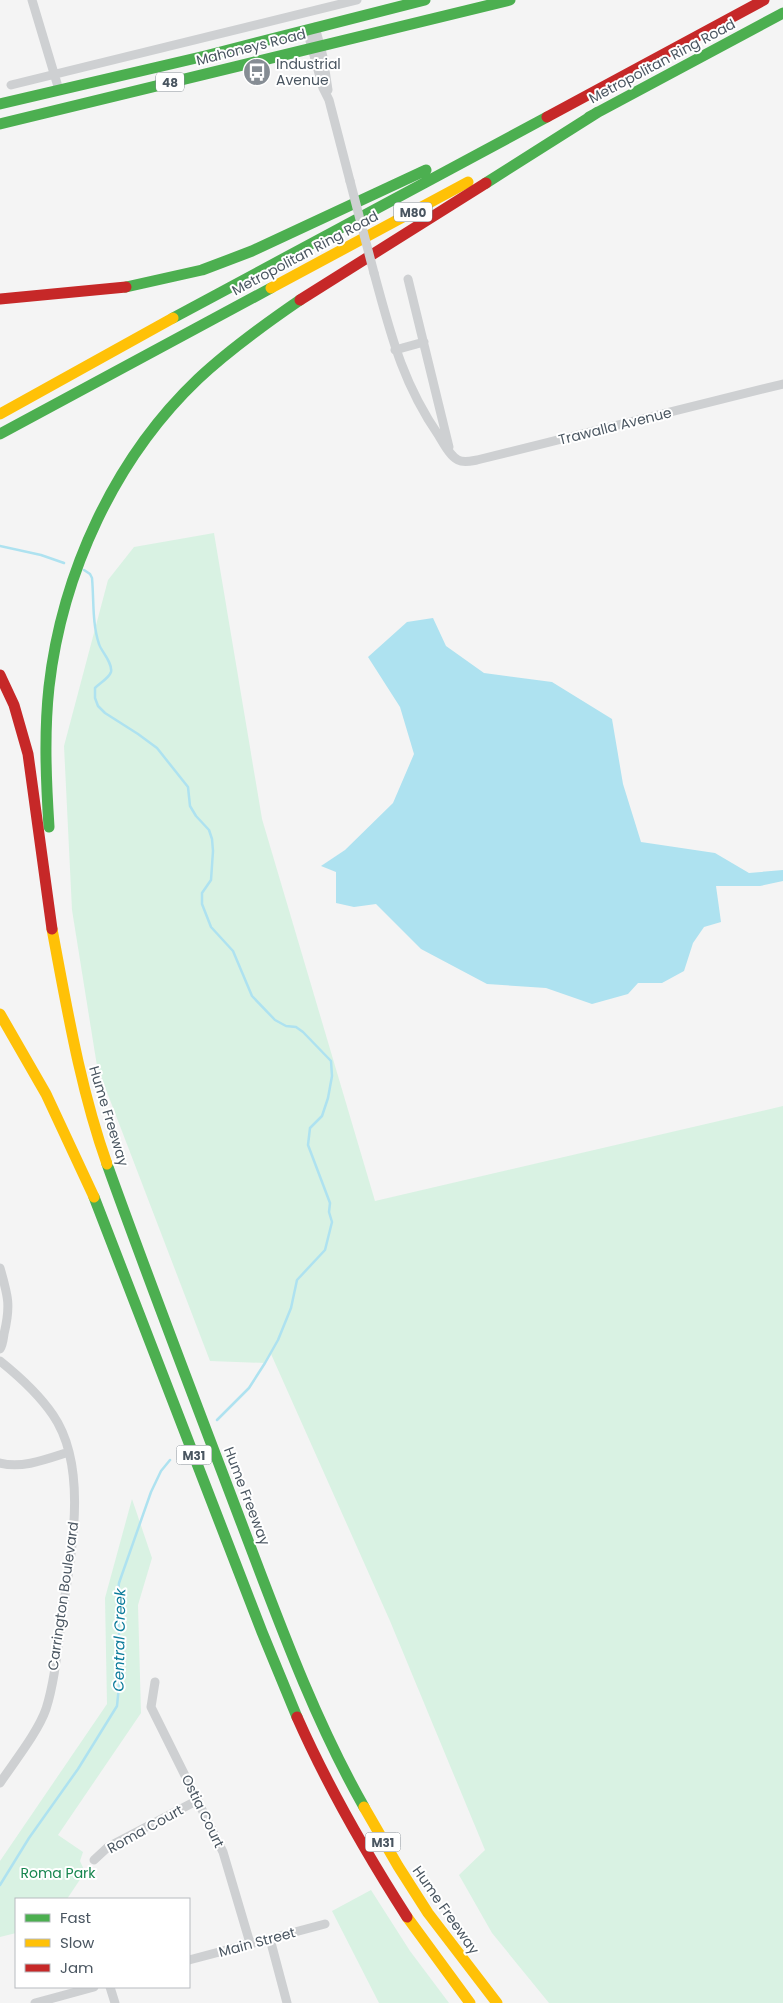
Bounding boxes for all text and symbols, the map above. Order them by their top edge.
street label: Metropolitan Ring Road [585,14,739,108]
street label: Mahoneys Road [194,24,308,70]
place label: Industrial Avenue [276,54,341,90]
bus stop icon: Industrial Avenue [242,57,272,87]
road number: 48 [156,72,184,91]
road number: M80 [394,202,432,222]
street label: Metropolitan Ring Road [228,206,382,300]
street label: Trawalla Avenue [556,402,674,450]
street label: Hume Freeway [84,1063,134,1169]
street label: Hume Freeway [219,1444,275,1548]
road number: M31 [176,1446,212,1464]
street label: Carrington Boulevard [43,1520,83,1672]
water label: Central Creek [108,1587,130,1692]
street label: Ostia Court [177,1771,229,1851]
street label: Roma Court [103,1800,187,1858]
road number: M31 [366,1832,400,1851]
street label: Hume Freeway [408,1862,484,1958]
park label: Roma Park [20,1863,96,1883]
legend [15,1898,190,1988]
text: Fast [60,1907,91,1928]
street label: Main Street [216,1922,298,1962]
text: Slow [60,1932,95,1953]
text: Jam [60,1957,94,1978]

